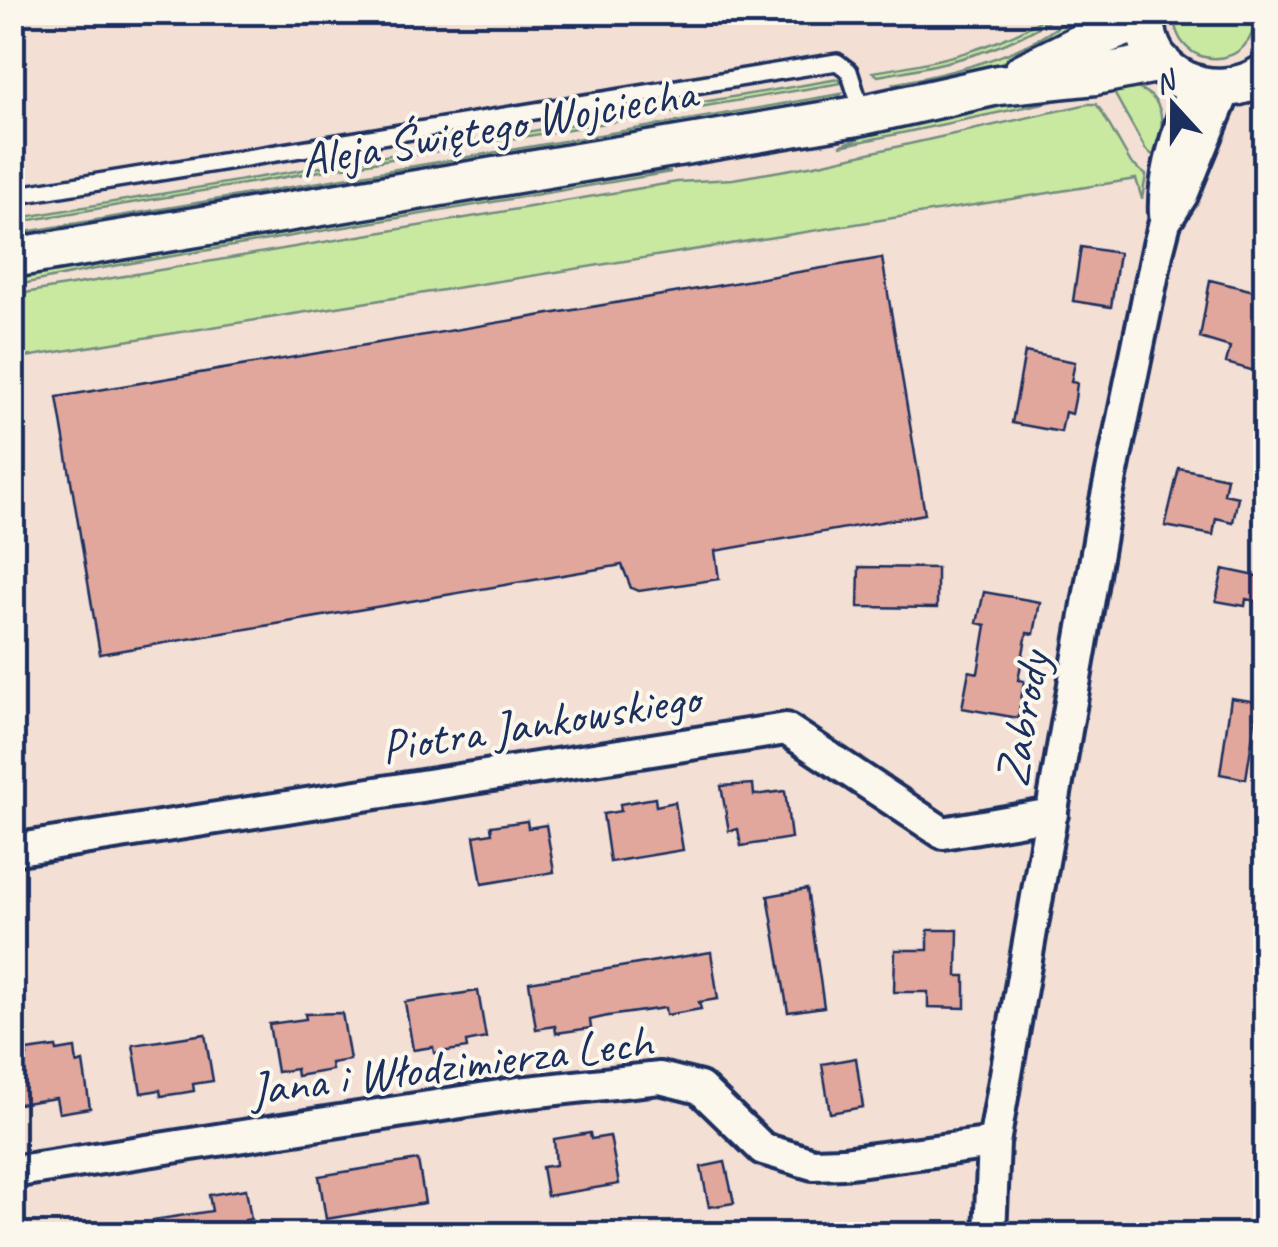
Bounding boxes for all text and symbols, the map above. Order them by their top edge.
north arrow [1123,55,1223,155]
street label: Aleja Świętego Wojciecha [296,61,704,190]
text: N [1150,61,1183,102]
street label: Zabrody [981,644,1064,791]
street label: Piotra Jankowskiego [376,666,709,777]
street label: Jana i Włodzimierza Lech [245,1010,658,1120]

